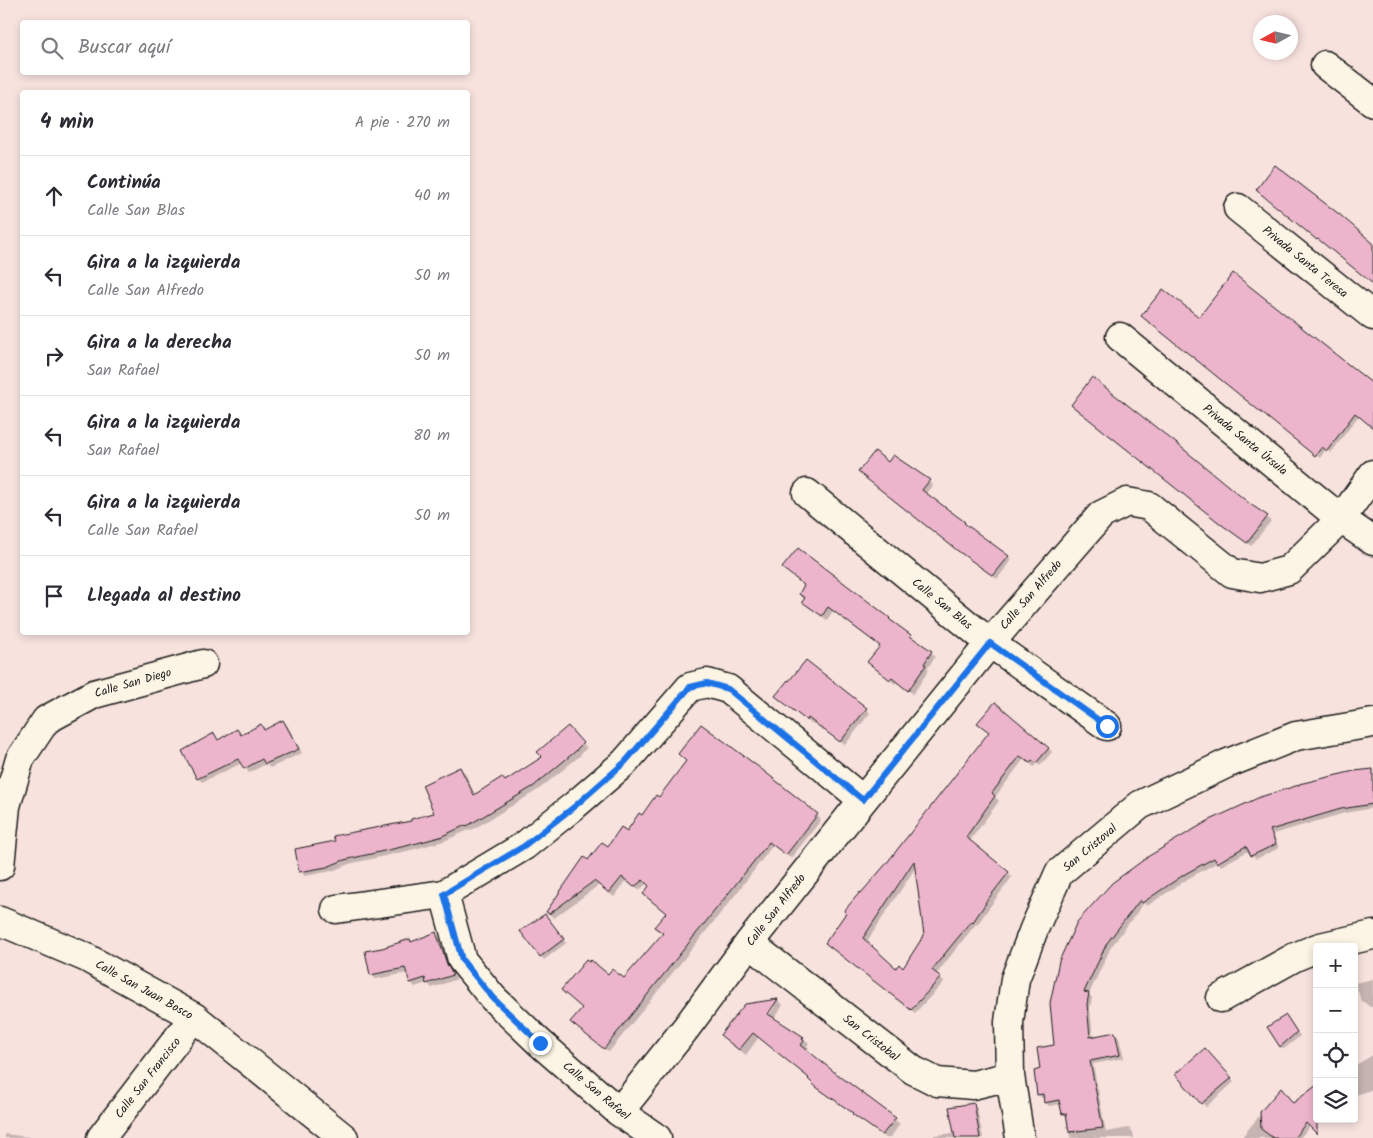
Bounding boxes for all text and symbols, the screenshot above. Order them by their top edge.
north arrow [1253,15,1298,60]
search box [20,20,470,75]
text: Buscar aquí [78,33,170,63]
icon: search [38,34,66,62]
text: 4 min [40,106,94,139]
text: A pie · 270 m [355,110,450,135]
text: Continúa [87,168,161,198]
icon: ahead [40,182,68,210]
text: 40 m [414,183,450,208]
text: Calle San Blas [87,198,185,223]
street label: Privada Santa Teresa [1258,221,1352,303]
text: Gira a la izquierda [87,248,240,278]
icon: left [40,262,68,290]
text: 50 m [414,263,450,288]
text: Calle San Alfredo [87,278,204,303]
text: Gira a la derecha [87,328,232,358]
icon: right [40,342,68,370]
text: 50 m [414,343,450,368]
text: San Rafael [87,358,159,383]
street label: Privada Santa Úrsula [1198,400,1292,480]
text: Gira a la izquierda [87,408,240,438]
icon: left [40,422,68,450]
text: 80 m [413,423,450,448]
text: San Rafael [87,438,159,463]
text: Gira a la izquierda [87,488,240,518]
icon: left [40,502,68,530]
text: 50 m [414,503,450,528]
text: Calle San Rafael [87,518,198,543]
street label: Calle San Alfredo [995,556,1067,634]
street label: Calle San Blas [907,574,977,634]
text: Llegada al destino [87,581,241,611]
icon: arrive [40,582,68,610]
street label: Calle San Diego [92,663,174,703]
route start [1096,715,1119,738]
street label: San Cristoval [1059,819,1121,877]
street label: Calle San Alfredo [742,870,810,950]
map controls [1313,943,1358,1123]
button: + [1313,943,1358,988]
street label: Calle San Juan Bosco [92,955,196,1025]
button: − [1313,988,1358,1033]
street label: San Cristobal [839,1010,903,1066]
route end [529,1032,552,1055]
street label: Calle San Francisco [110,1033,186,1123]
button: locate [1313,1033,1358,1078]
street label: Calle San Rafael [558,1057,634,1125]
button: layers [1313,1078,1358,1123]

